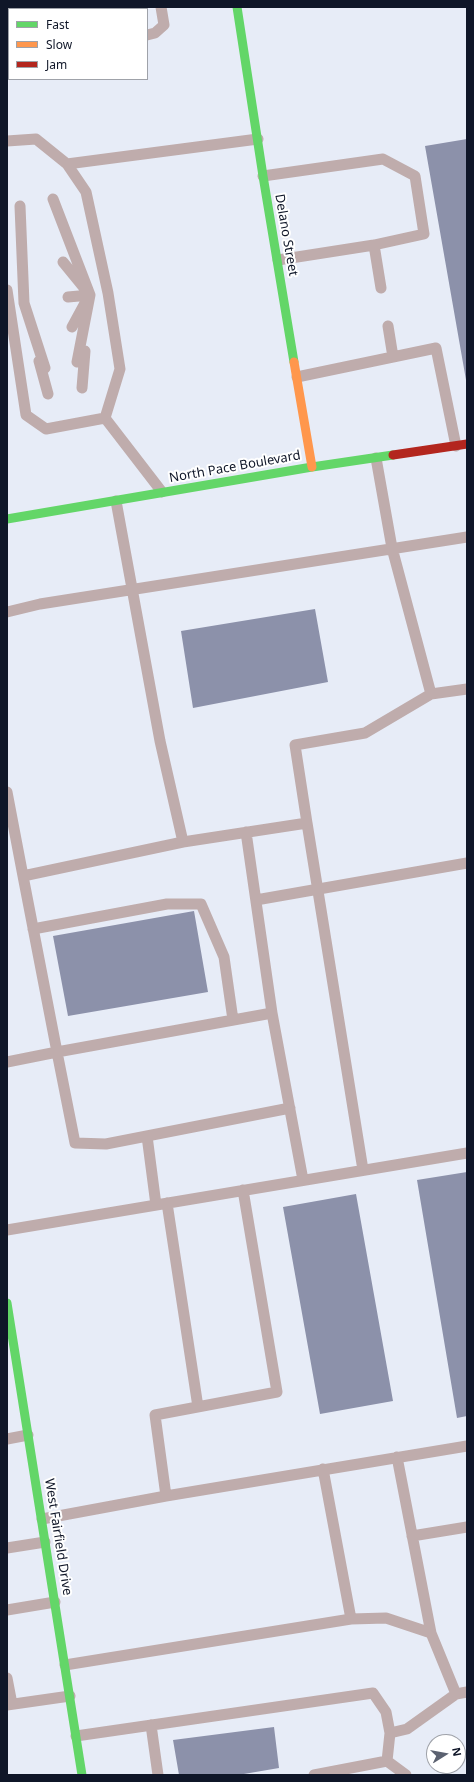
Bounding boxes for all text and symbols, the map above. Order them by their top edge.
legend [8,8,148,80]
text: Fast [46,16,69,33]
text: Slow [46,36,72,53]
text: Jam [46,56,67,73]
street label: Delano Street [271,193,301,277]
street label: North Pace Boulevard [168,448,302,486]
street label: West Fairfield Drive [41,1477,75,1597]
north arrow [426,1734,466,1774]
text: N [449,1746,466,1758]

